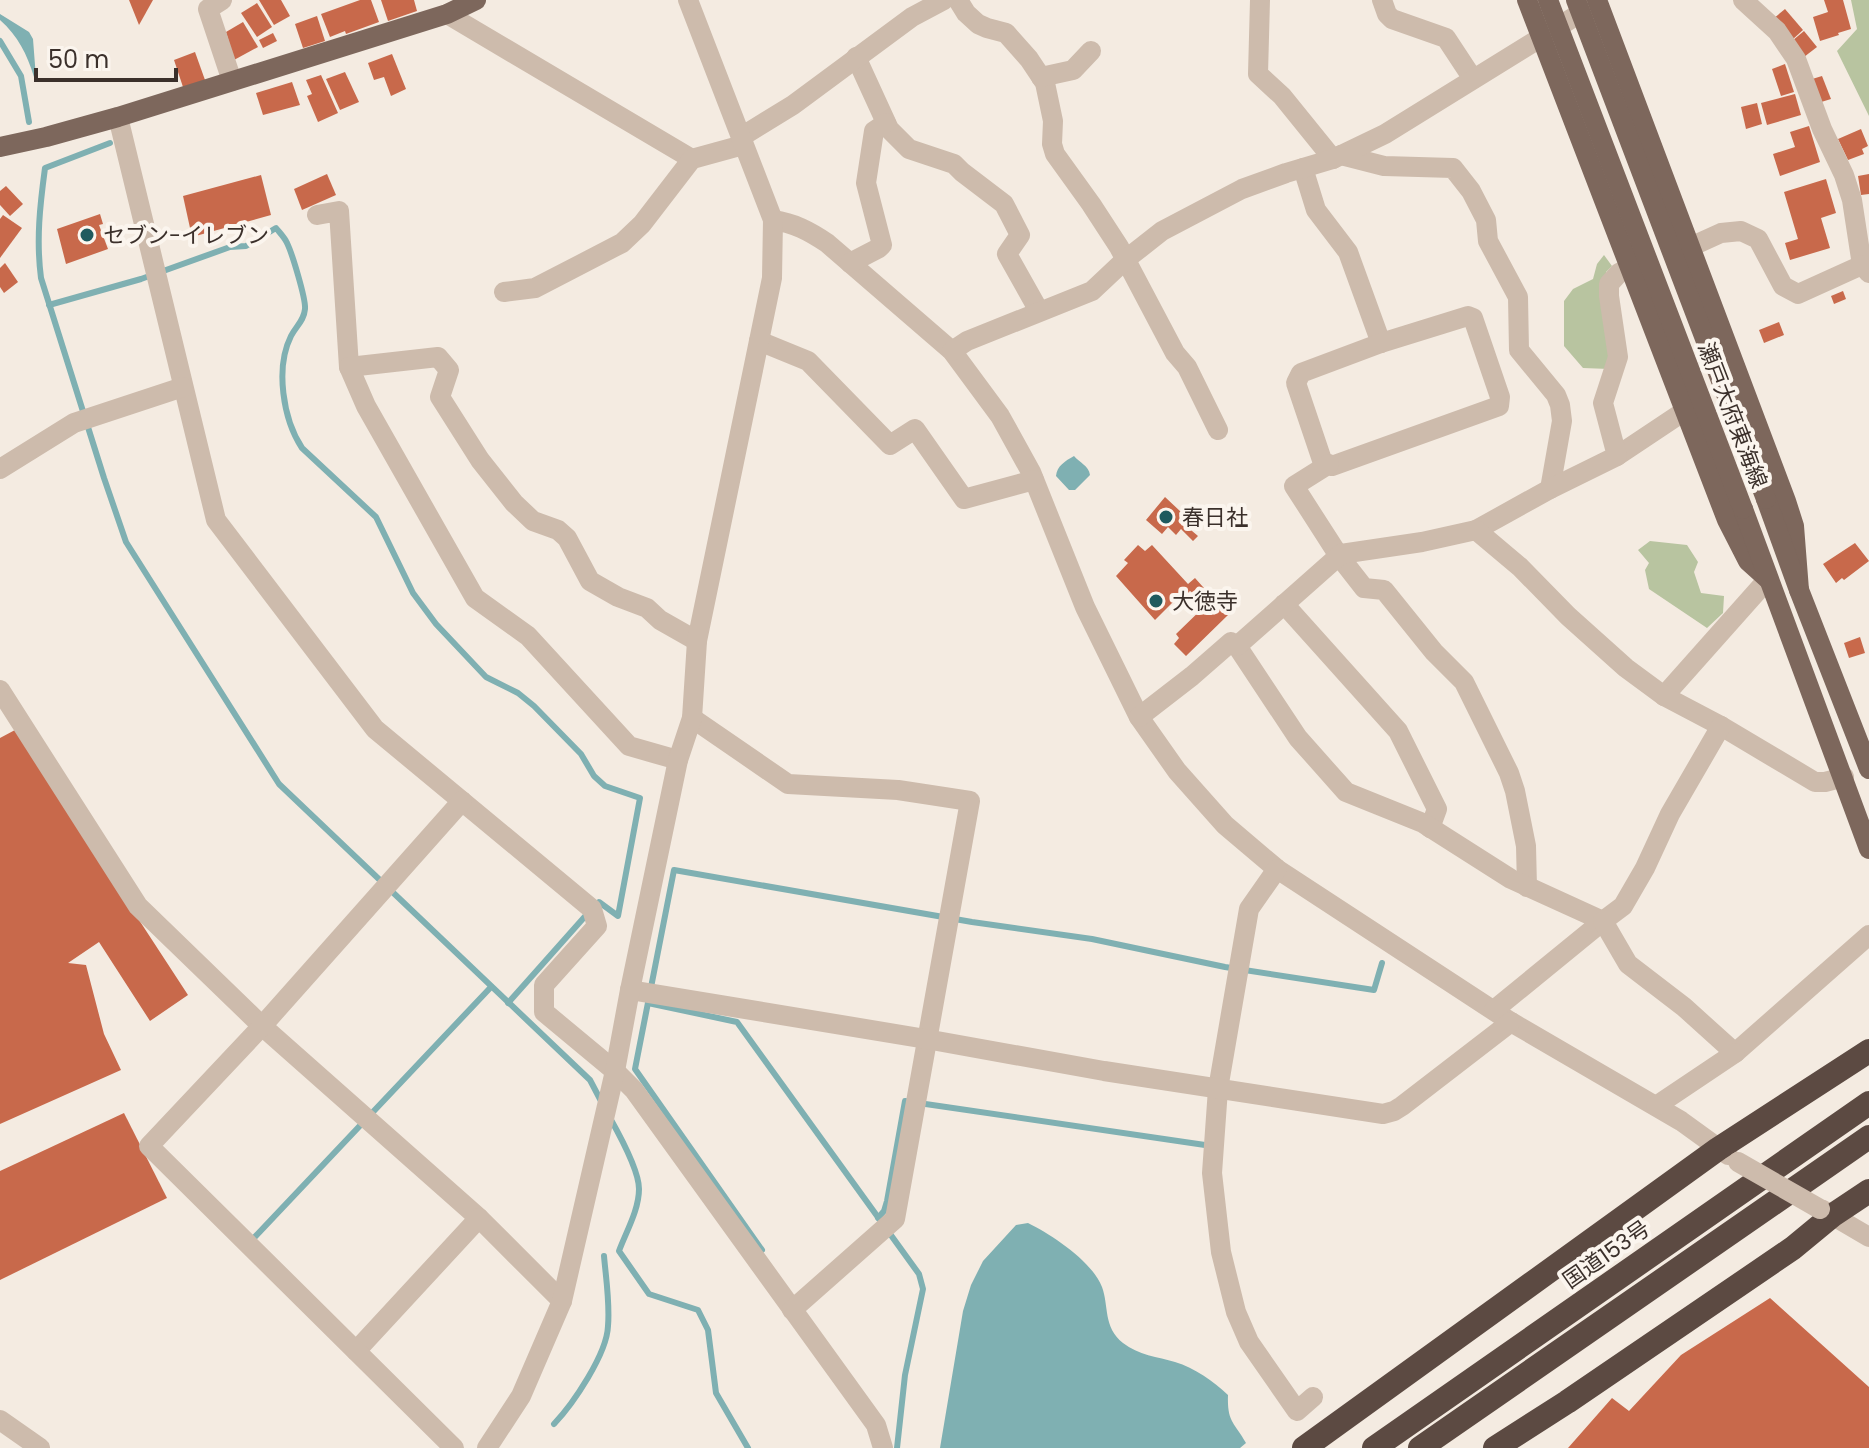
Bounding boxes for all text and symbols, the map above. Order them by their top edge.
scale bar [36,32,176,82]
text: 50 m [48,43,109,76]
place label: セブン-イレブン [103,220,269,251]
marker: セブン-イレブン [78,226,96,244]
street label: 瀬戸大府東海線 [1690,338,1775,493]
place label: 春日社 [1182,502,1248,533]
marker: 春日社 [1157,508,1175,526]
place label: 大徳寺 [1172,586,1238,617]
marker: 大徳寺 [1147,592,1165,610]
street label: 国道153号 [1557,1213,1656,1296]

